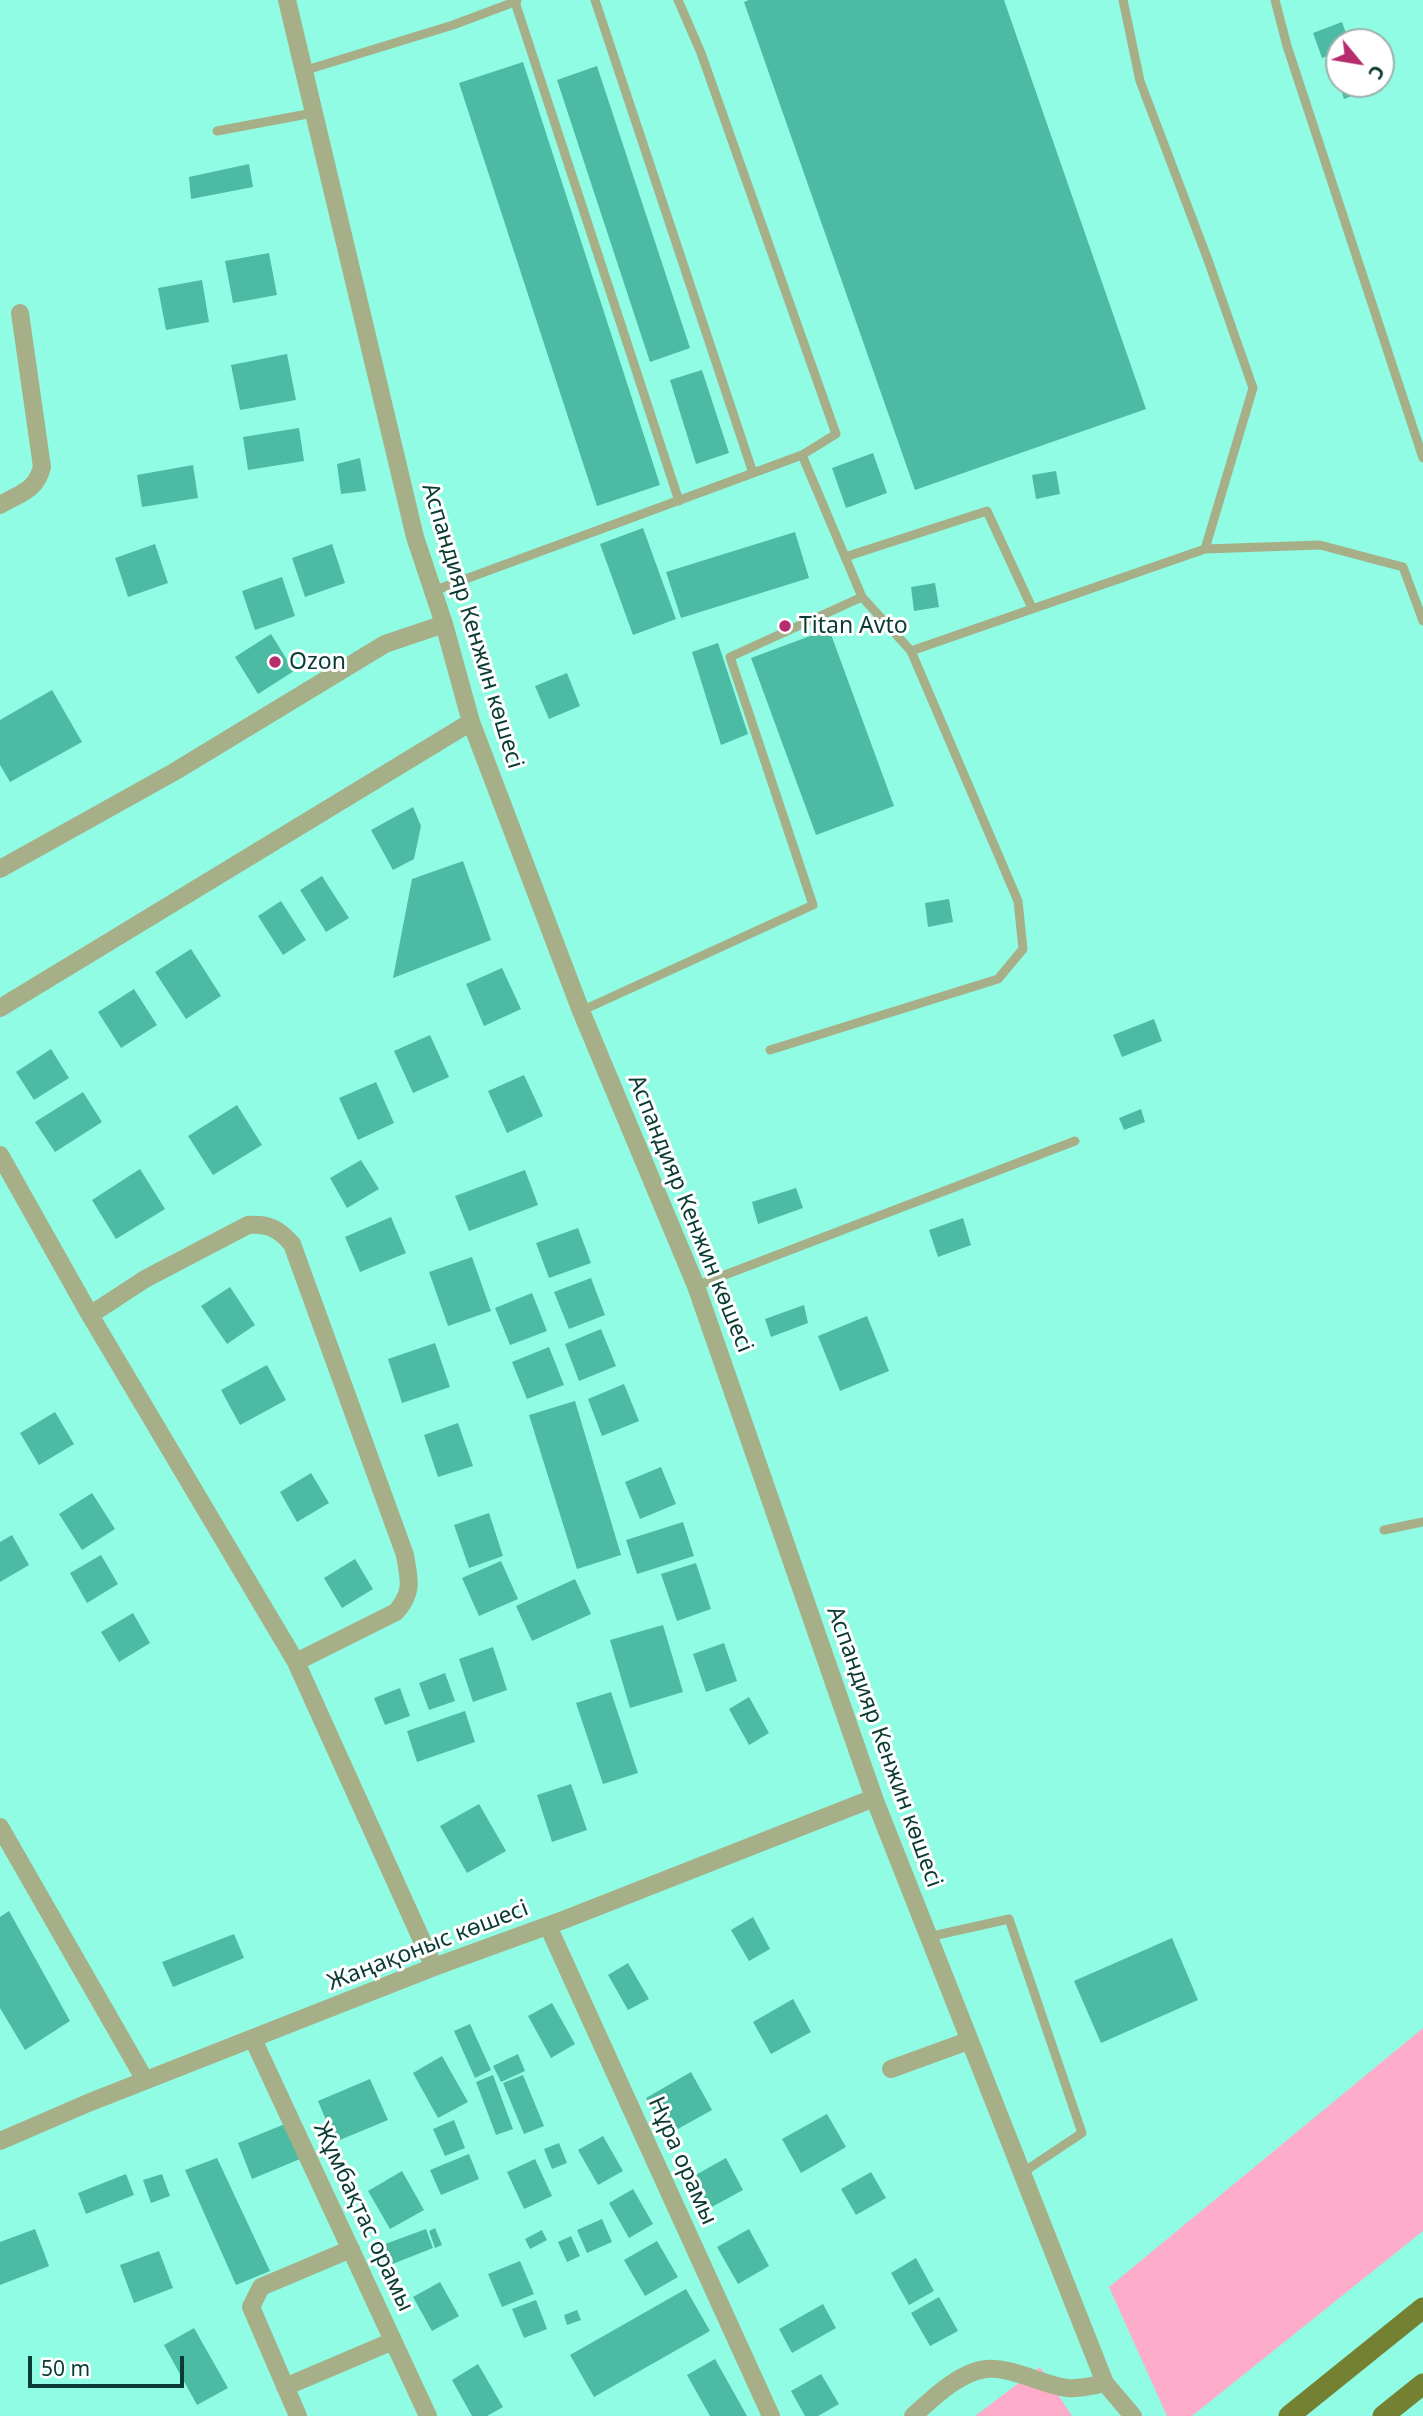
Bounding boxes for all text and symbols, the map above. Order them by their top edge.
north arrow [1325,28,1395,98]
text: С [1362,61,1391,84]
street label: Аспандияр Кенжин көшесі [415,480,529,772]
place label: Titan Avto [799,612,908,640]
marker: Titan Avto [777,618,793,634]
place label: Ozon [289,648,346,676]
marker: Ozon [267,654,283,670]
street label: Аспандияр Кенжин көшесі [622,1071,758,1357]
street label: Аспандияр Кенжин көшесі [820,1603,948,1891]
street label: Жаңақоныс көшесі [324,1895,532,1997]
street label: Нұра орамы [642,2093,722,2229]
street label: Жұмбақтас орамы [307,2118,419,2316]
scale bar [32,2342,187,2386]
text: 50 m [41,2354,90,2382]

